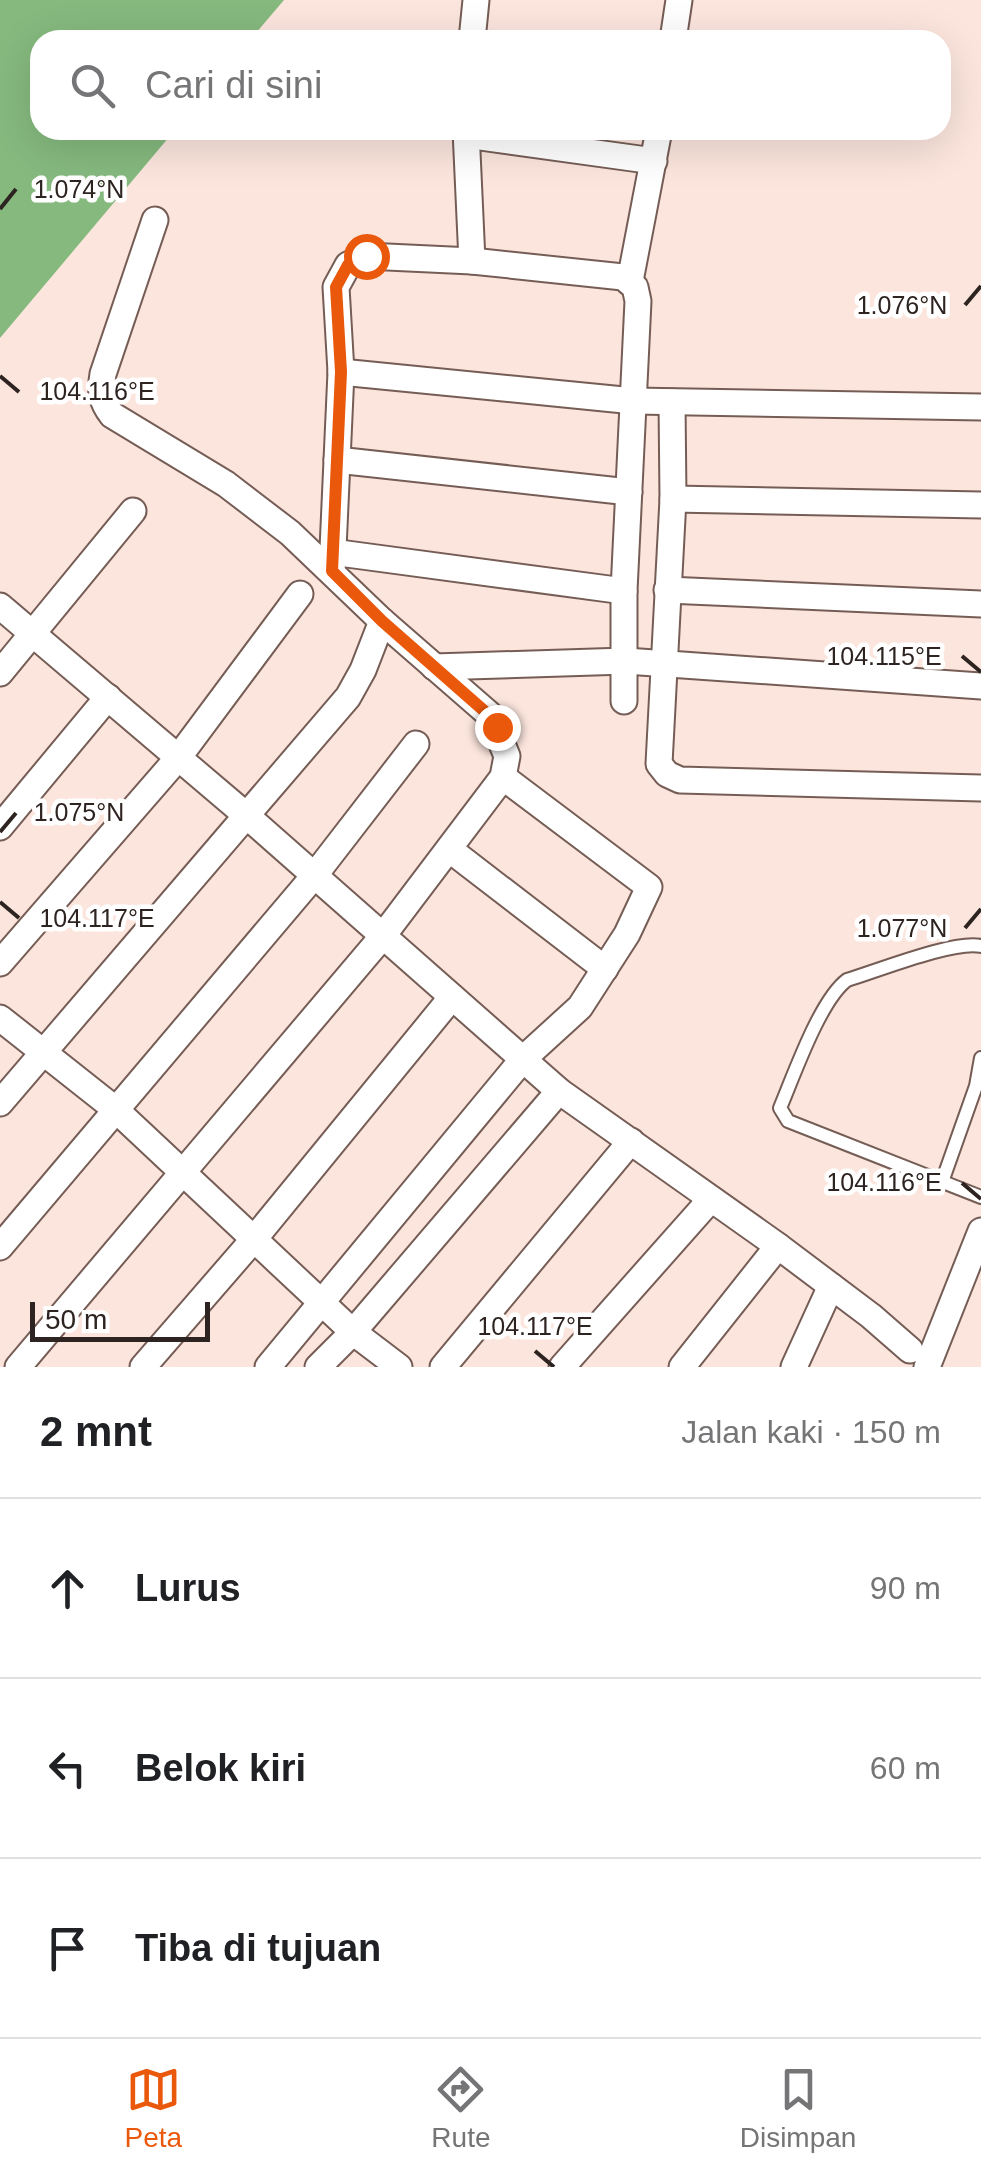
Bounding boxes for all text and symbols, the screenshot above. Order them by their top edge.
search box [30,30,951,140]
icon: search [65,58,120,113]
text: Cari di sini [145,64,322,106]
text: 1.074°N [34,175,124,203]
route start [344,234,390,280]
text: 1.076°N [857,291,947,319]
text: 104.116°E [39,377,155,405]
text: 104.115°E [826,642,942,670]
route end [475,705,521,751]
text: 1.075°N [34,798,124,826]
text: 104.117°E [39,904,155,932]
text: 1.077°N [857,914,947,942]
text: 104.116°E [826,1168,942,1196]
scale bar [30,1297,210,1342]
text: 50 m [45,1304,107,1335]
text: 104.117°E [477,1312,593,1340]
text: 2 mnt [40,1408,152,1455]
text: Jalan kaki · 150 m [681,1414,941,1450]
icon: ahead [40,1561,95,1616]
text: Lurus [135,1567,241,1609]
text: 90 m [870,1570,941,1606]
icon: left [40,1741,95,1796]
text: Belok kiri [135,1747,306,1789]
text: 60 m [870,1750,941,1786]
icon: arrive [40,1921,95,1976]
text: Tiba di tujuan [135,1927,381,1969]
tab: Peta [125,2062,182,2154]
tab: Rute [431,2062,491,2154]
tab: Disimpan [740,2062,856,2154]

